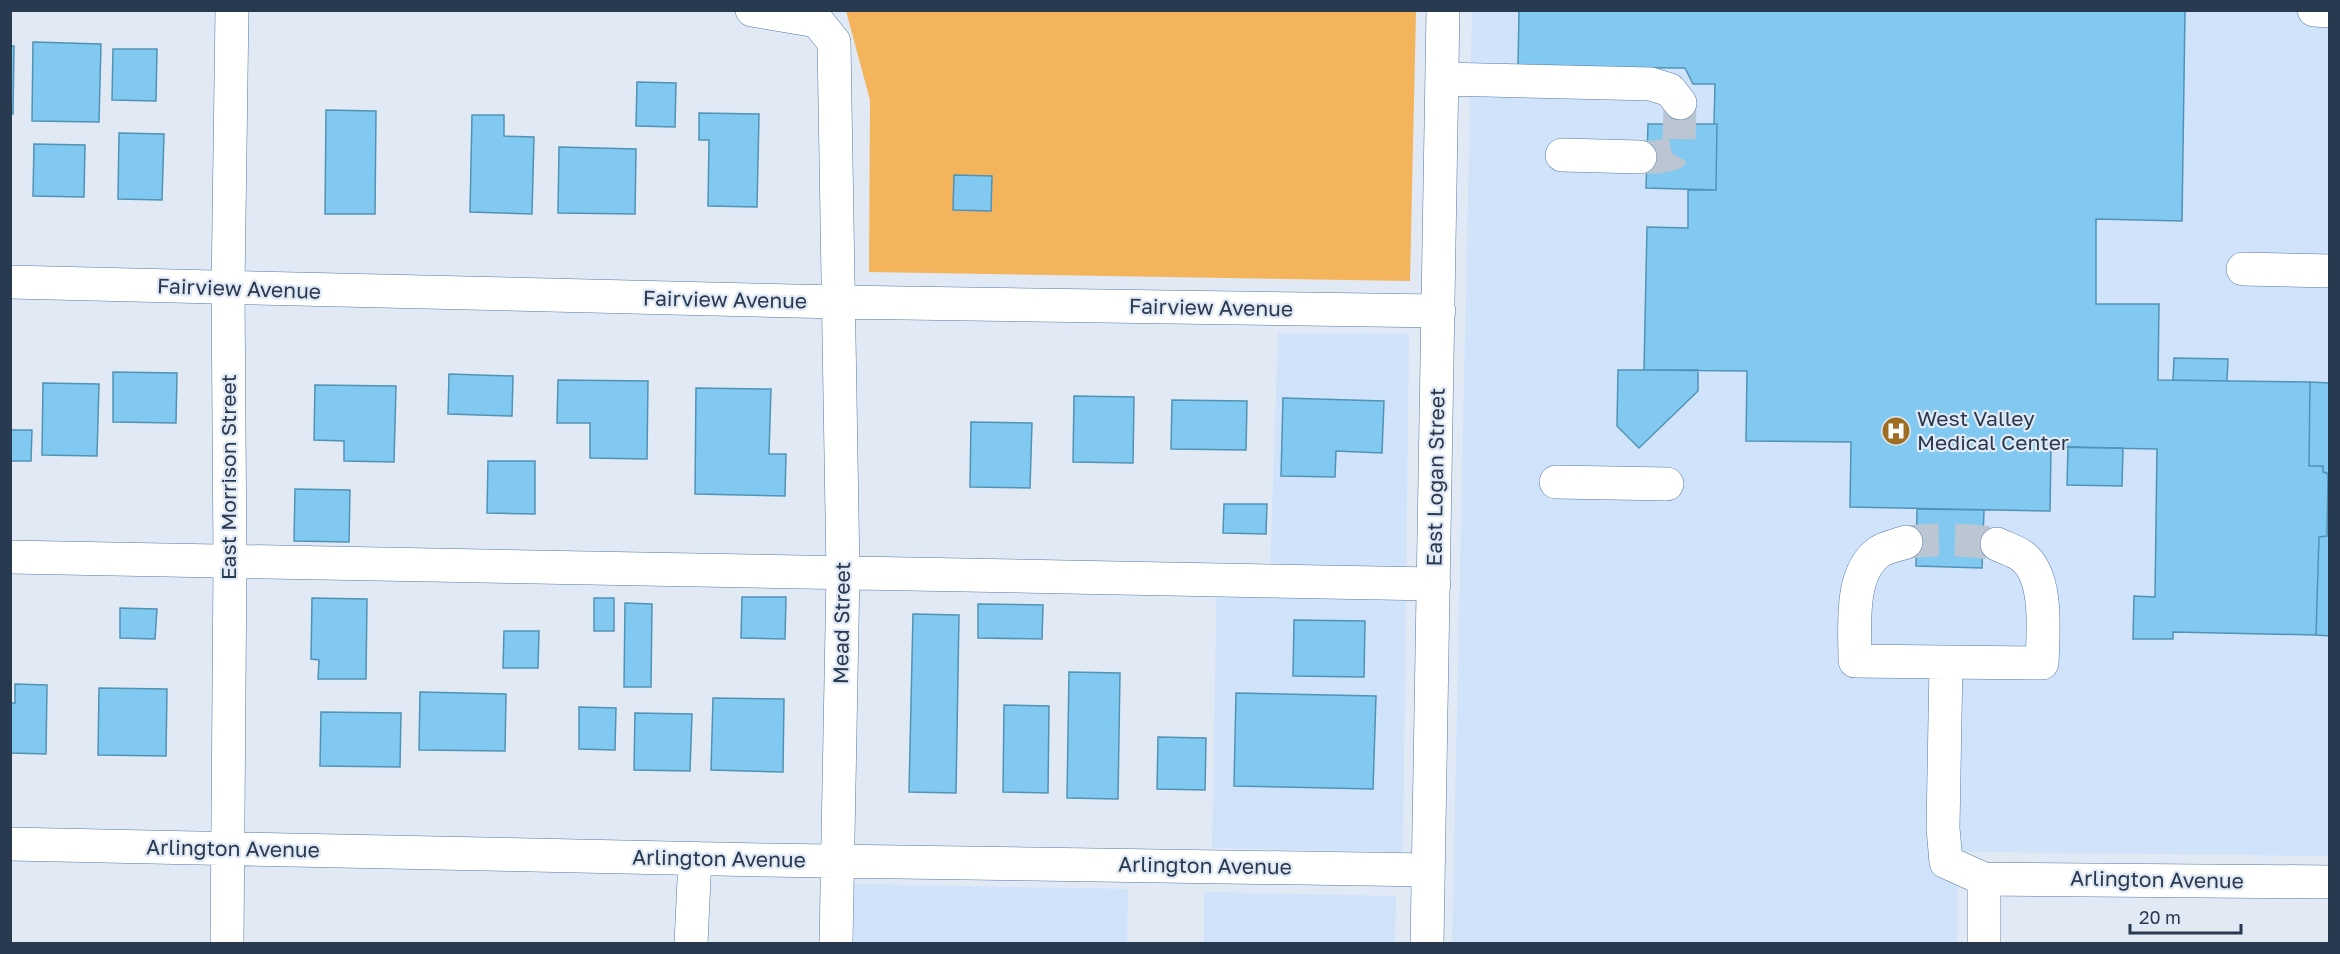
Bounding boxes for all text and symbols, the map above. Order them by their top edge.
street label: Fairview Avenue [157,272,322,304]
street label: Fairview Avenue [643,285,807,313]
street label: Fairview Avenue [1129,293,1293,321]
street label: East Morrison Street [215,374,241,580]
street label: East Logan Street [1420,387,1450,567]
place label: West Valley Medical Center [1917,405,2069,455]
hospital icon: West Valley Medical Center [1880,415,1912,447]
street label: Mead Street [827,562,855,684]
street label: Arlington Avenue [146,833,320,863]
street label: Arlington Avenue [632,843,806,873]
street label: Arlington Avenue [1118,850,1292,880]
street label: Arlington Avenue [2070,864,2244,894]
scale bar [2130,897,2241,935]
text: 20 m [2139,906,2181,928]

